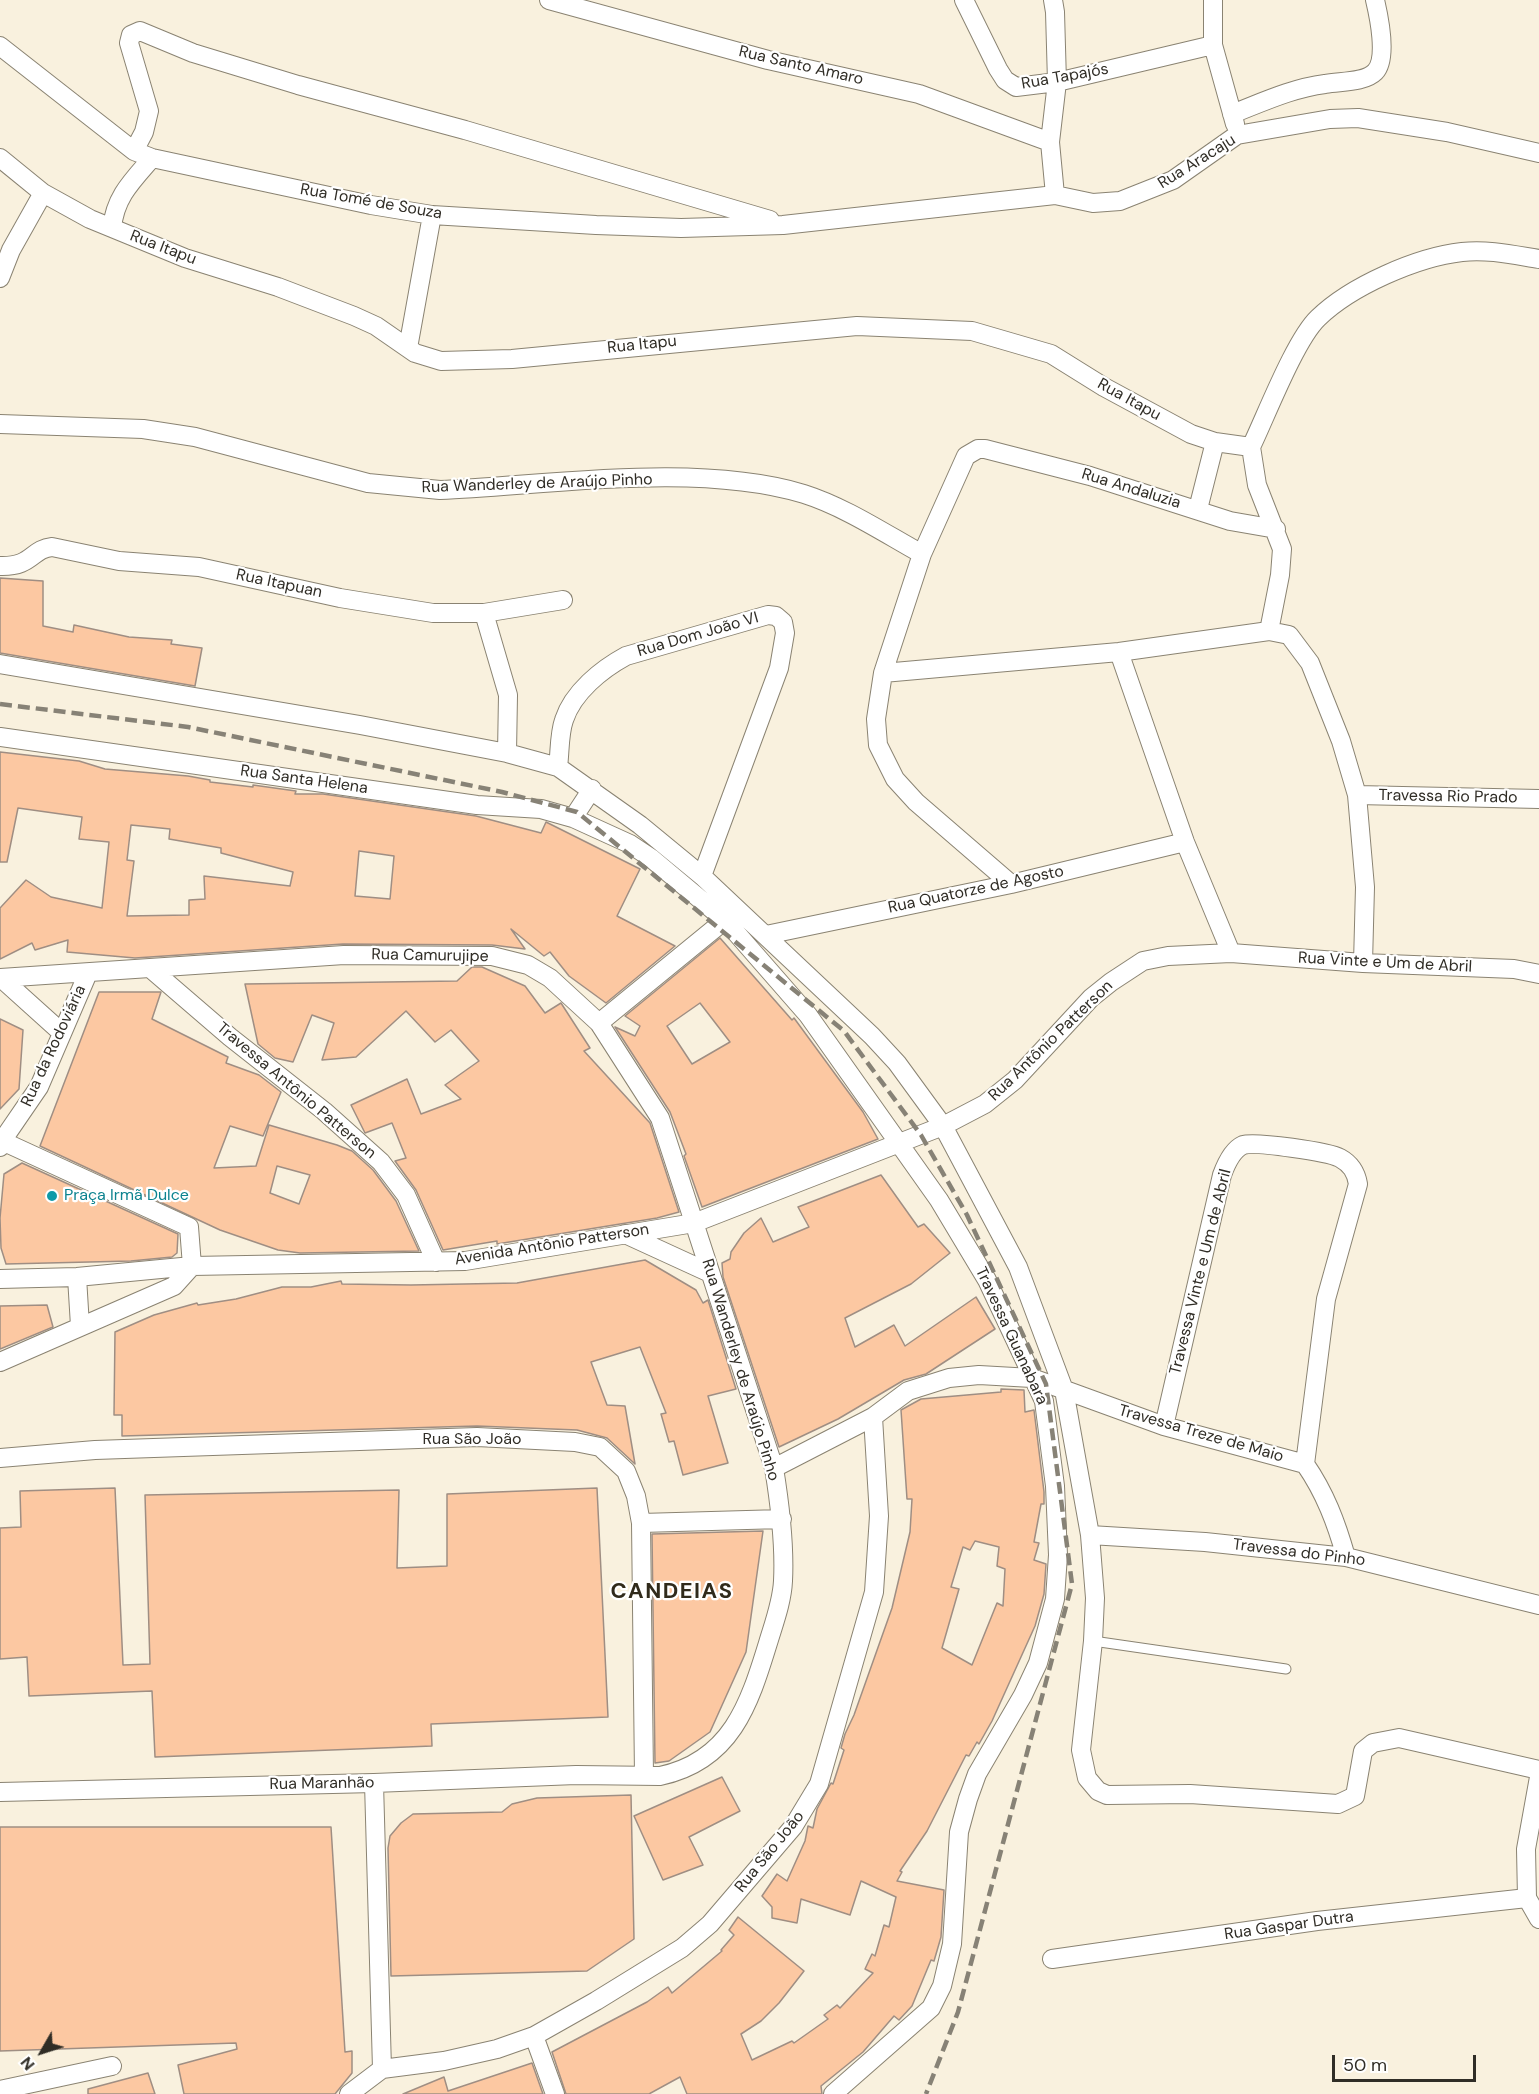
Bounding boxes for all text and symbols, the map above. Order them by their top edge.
street label: Rua Santo Amaro [737,42,865,90]
street label: Rua Tapajós [1020,60,1110,94]
street label: Rua Aracaju [1155,131,1239,193]
street label: Rua Tomé de Souza [299,180,443,224]
street label: Rua Itapu [127,227,199,269]
street label: Rua Itapu [606,332,678,358]
street label: Rua Itapu [1094,375,1164,425]
street label: Rua Andaluzia [1079,465,1183,513]
street label: Rua Wanderley de Araújo Pinho [421,470,653,498]
street label: Rua Itapuan [234,566,324,602]
street label: Rua Dom João VI [635,609,761,661]
street label: Rua Santa Helena [239,762,369,798]
street label: Travessa Rio Prado [1378,786,1518,808]
street label: Rua Quatorze de Agosto [886,862,1066,918]
street label: Rua Camurujipe [371,945,489,967]
street label: Rua Vinte e Um de Abril [1297,949,1473,977]
street label: Rua Antônio Patterson [985,977,1117,1105]
street label: Rua da Rodoviária [17,982,91,1110]
street label: Travessa Antônio Patterson [212,1019,380,1163]
street label: Travessa Vinte e Um de Abril [1166,1167,1236,1377]
place label: Praça Irmã Dulce [64,1186,189,1206]
marker: Praça Irmã Dulce [45,1189,59,1203]
street label: Avenida Antônio Patterson [453,1220,651,1270]
street label: Rua Wanderley de Araújo Pinho [697,1257,783,1483]
street label: Travessa Guanabara [971,1264,1051,1408]
street label: Travessa Treze de Maio [1116,1401,1286,1467]
street label: Rua São João [422,1430,522,1450]
street label: Travessa do Pinho [1232,1535,1366,1571]
district label: CANDEIAS [611,1579,733,1605]
street label: Rua Maranhão [269,1773,375,1795]
street label: Rua São João [731,1807,809,1897]
street label: Rua Gaspar Dutra [1223,1907,1355,1945]
north arrow [12,2022,72,2082]
scale bar [1335,2043,1479,2081]
text: N [16,2053,39,2075]
text: 50 m [1343,2053,1387,2077]

